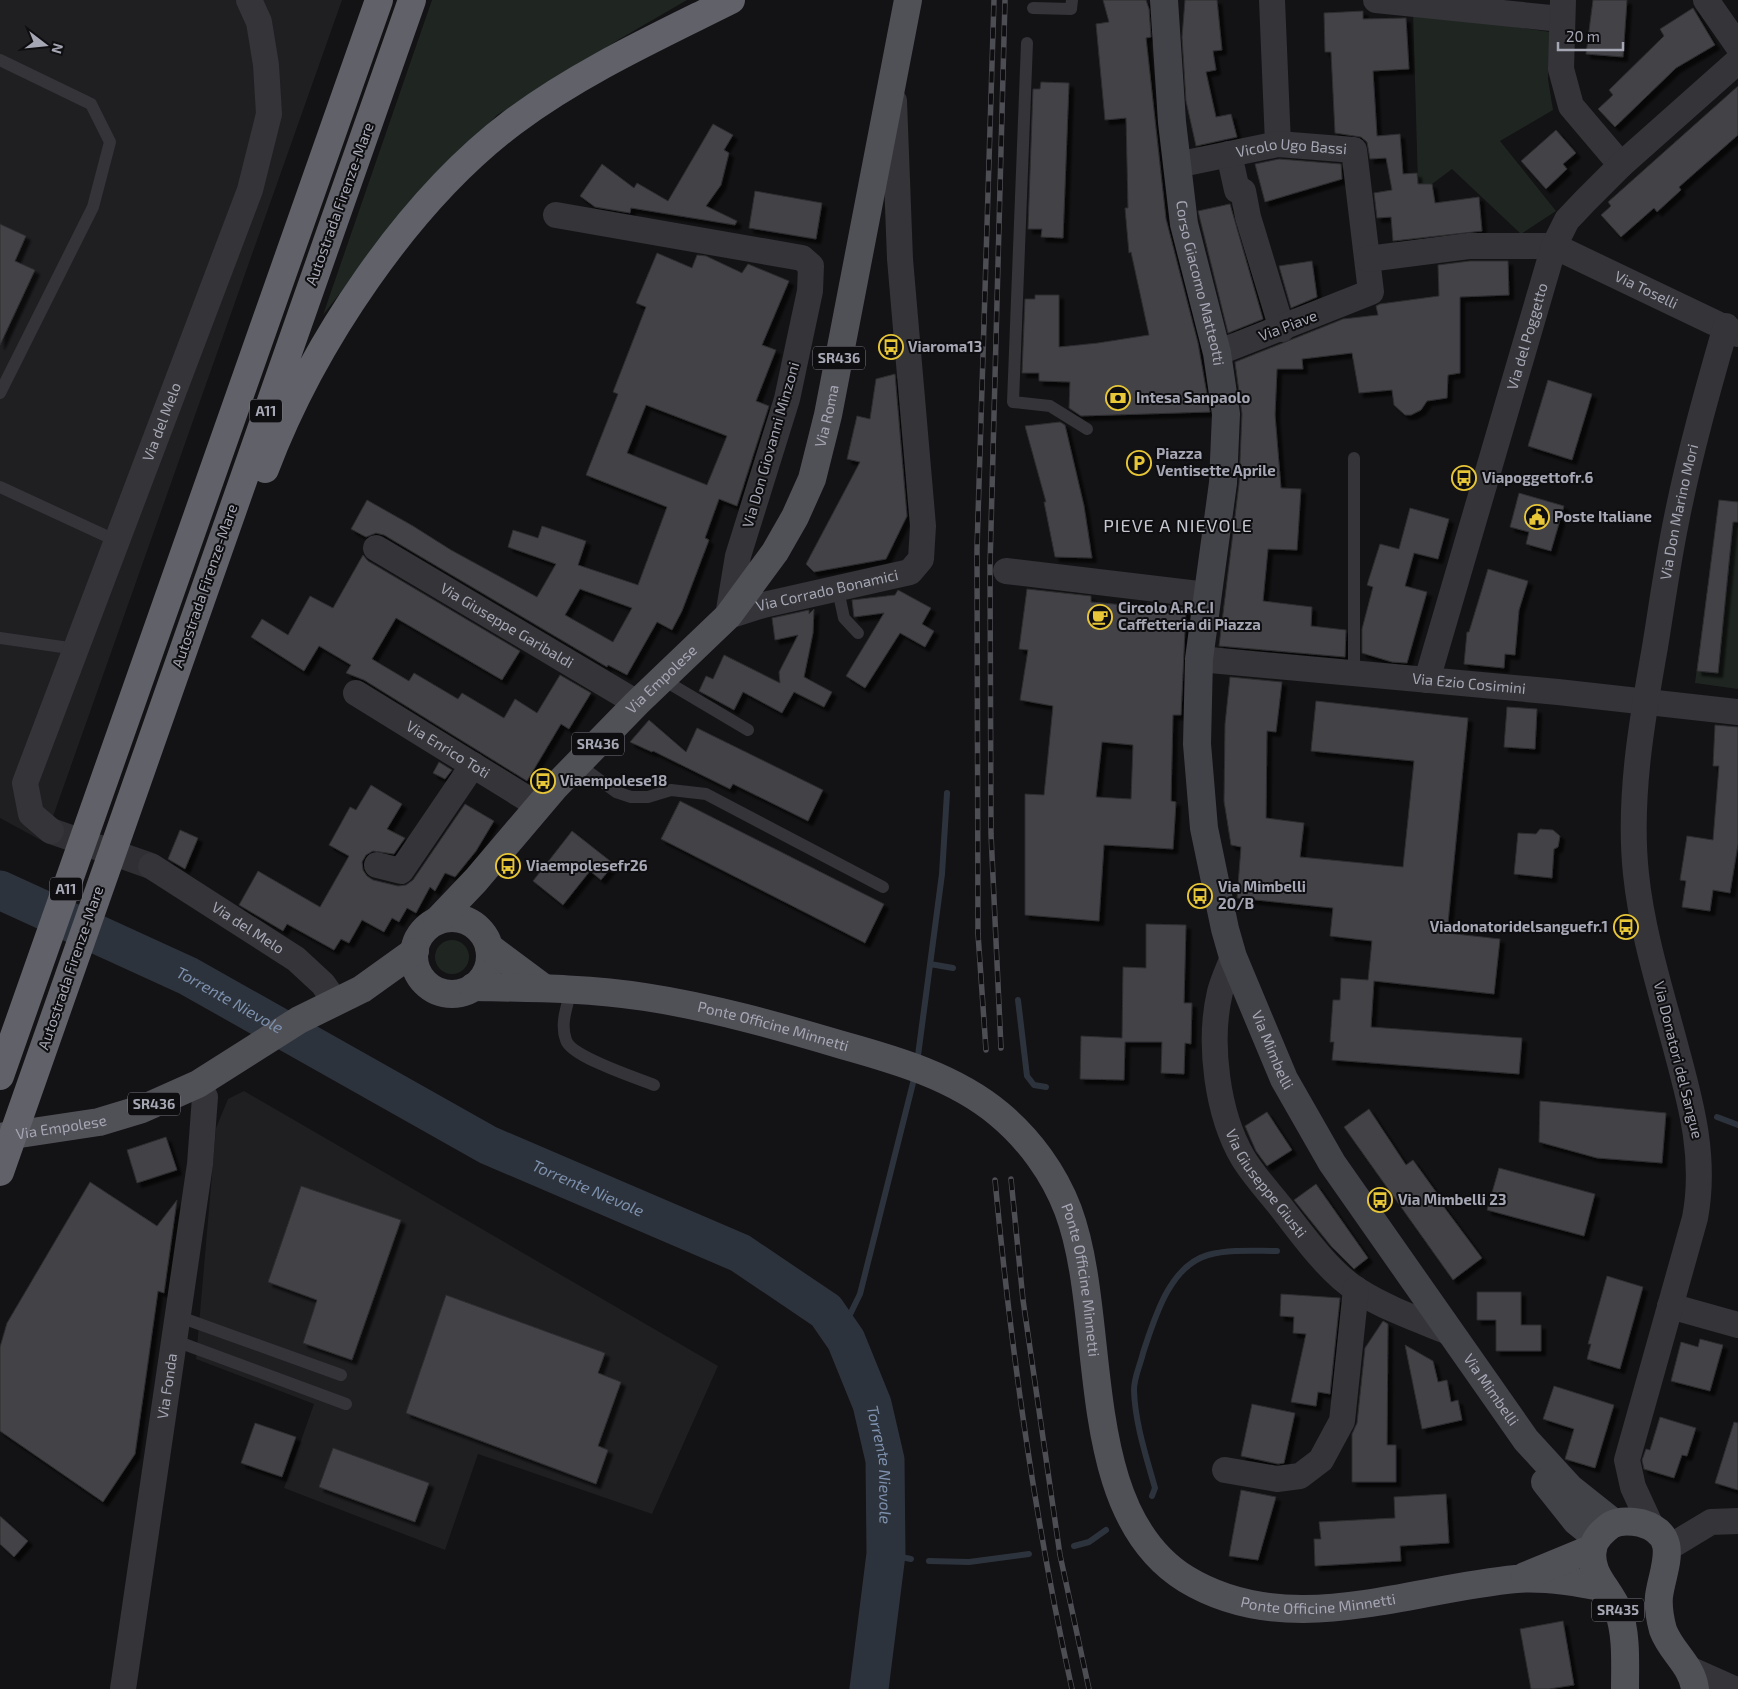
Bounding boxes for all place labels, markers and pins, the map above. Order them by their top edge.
bus stop icon: Viaroma13 [878,334,904,360]
place label: Viaroma13 [908,337,982,355]
bank icon: Intesa Sanpaolo [1105,385,1131,411]
place label: Intesa Sanpaolo [1136,388,1250,406]
place label: Piazza Ventisette Aprile [1156,444,1276,479]
parking icon: Piazza Ventisette Aprile [1126,450,1152,476]
bus stop icon: Viapoggettofr.6 [1451,465,1477,491]
place label: Viapoggettofr.6 [1482,468,1593,486]
public building icon: Poste Italiane [1524,504,1550,530]
place label: Poste Italiane [1554,507,1652,525]
place label: Circolo A.R.C.I Caffetteria di Piazza [1118,598,1261,633]
cafe icon: Circolo A.R.C.I Caffetteria di Piazza [1087,604,1113,630]
bus stop icon: Viaempolese18 [530,768,556,794]
place label: Viaempolese18 [560,771,667,789]
bus stop icon: Viaempolesefr26 [495,853,521,879]
place label: Viaempolesefr26 [526,856,648,874]
place label: Via Mimbelli 20/B [1218,877,1306,912]
bus stop icon: Via Mimbelli 20/B [1187,883,1213,909]
bus stop icon: Viadonatoridelsanguefr.1 [1613,914,1639,940]
place label: Viadonatoridelsanguefr.1 [1430,917,1608,935]
bus stop icon: Via Mimbelli 23 [1367,1187,1393,1213]
place label: Via Mimbelli 23 [1398,1190,1506,1208]

